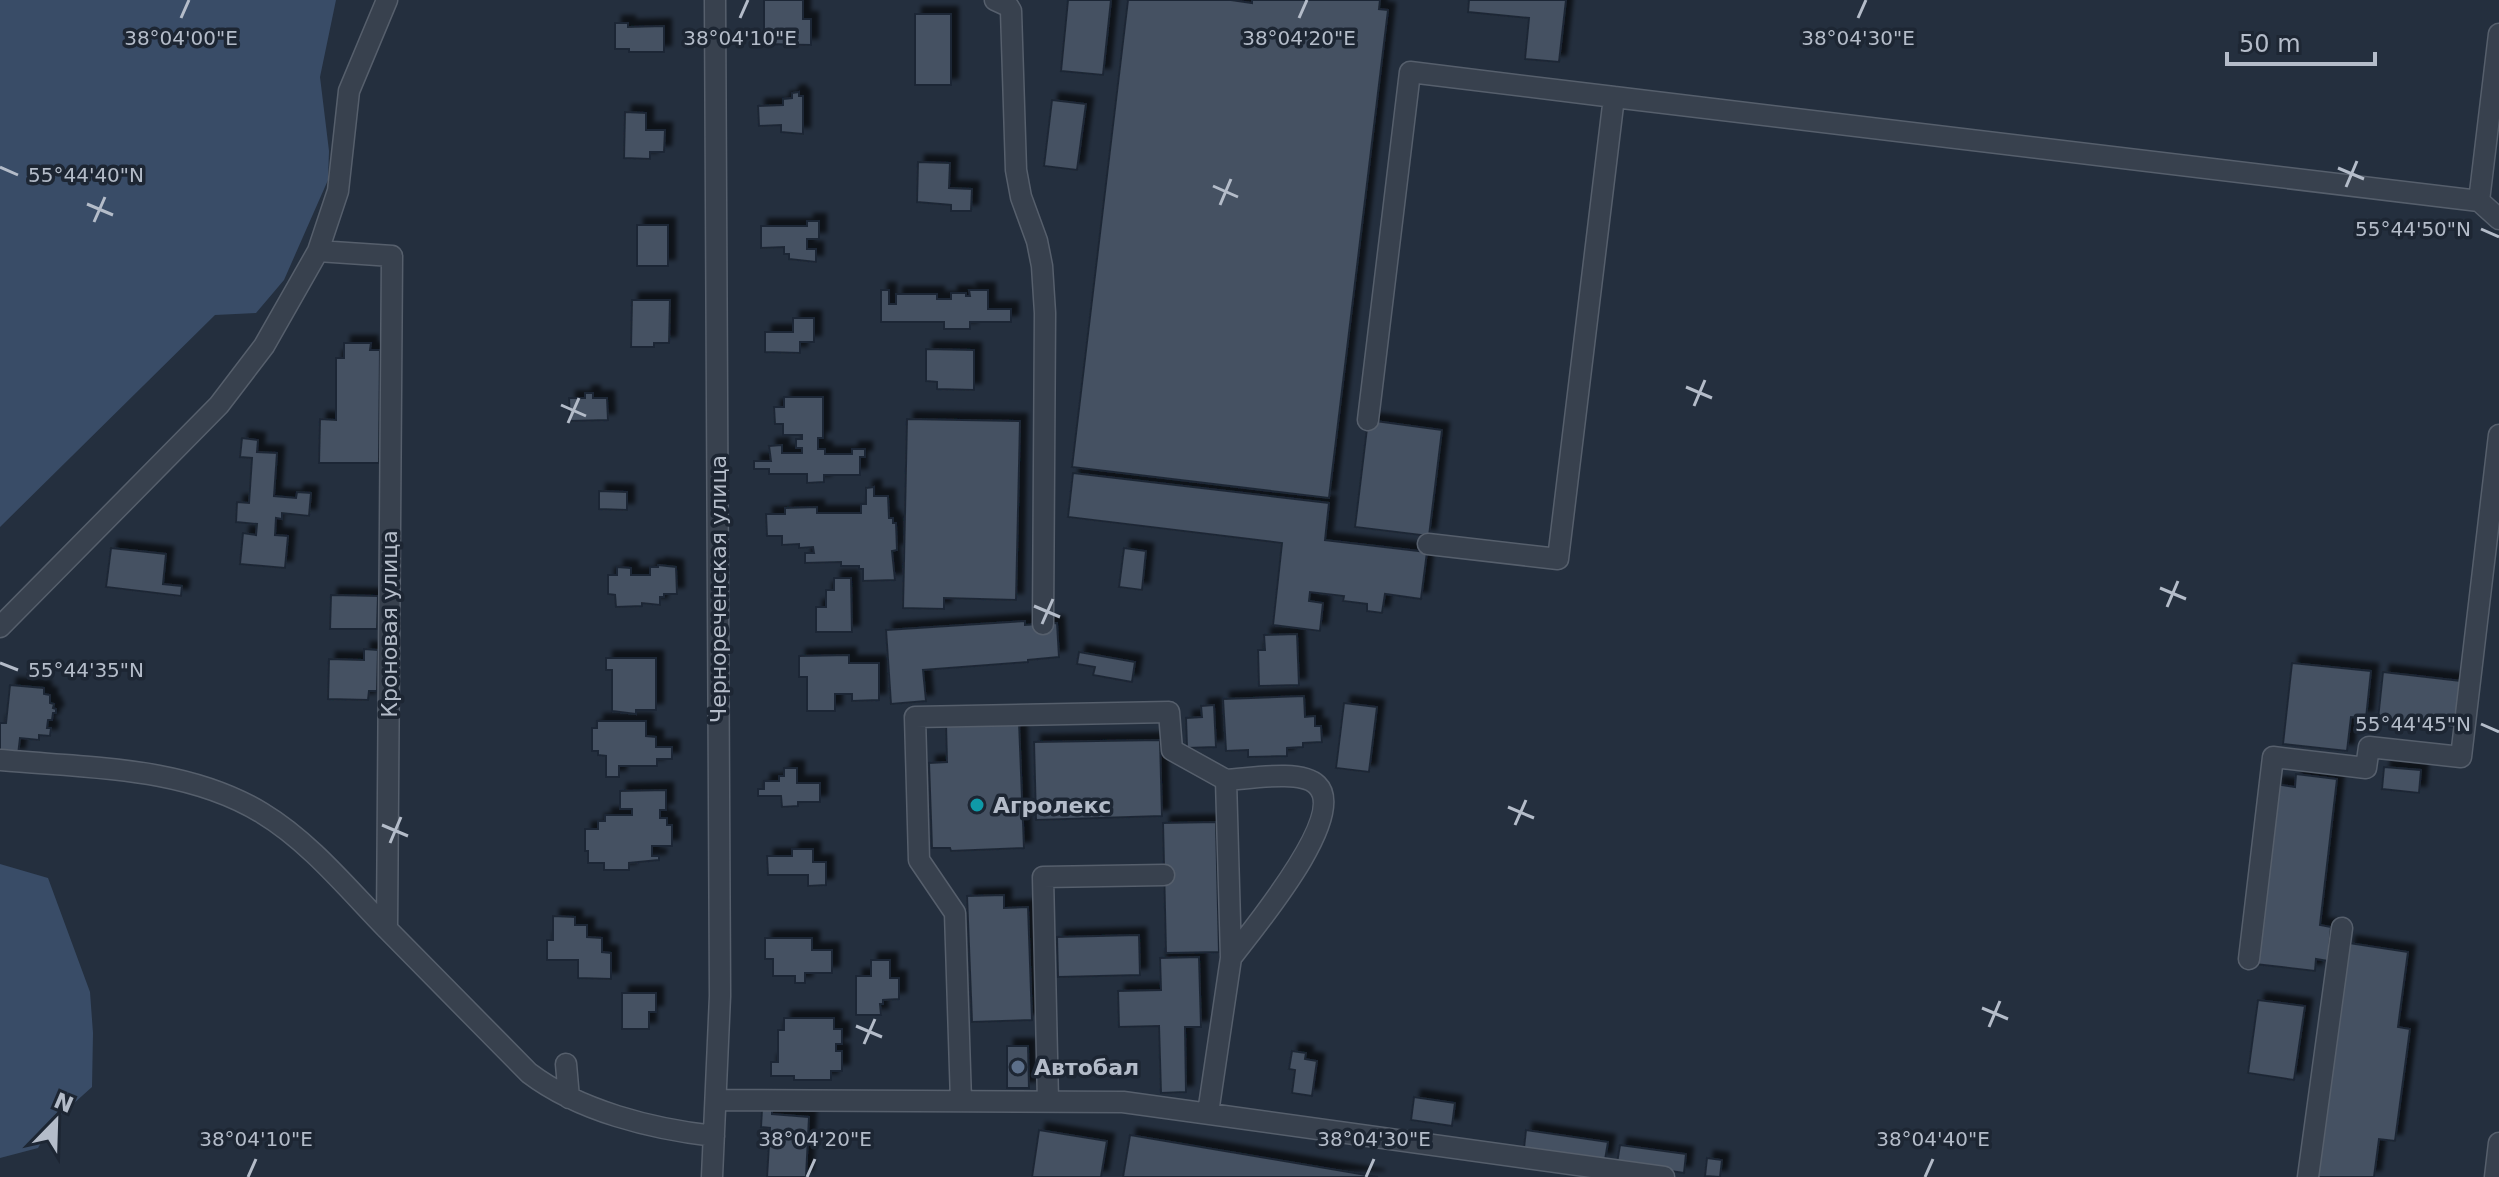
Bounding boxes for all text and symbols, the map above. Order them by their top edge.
scale bar [2227,16,2375,66]
text: 38°04'00"E [124,26,238,50]
text: 38°04'10"E [683,26,797,50]
text: 38°04'20"E [1242,26,1356,50]
text: 38°04'30"E [1801,26,1915,50]
text: 50 m [2239,30,2301,58]
text: 55°44'40"N [28,163,144,187]
text: 55°44'50"N [2355,217,2471,241]
street label: Чернореченская улица [706,455,731,723]
street label: Кроновая улица [377,530,402,718]
text: 55°44'35"N [28,658,144,682]
text: 55°44'45"N [2355,712,2471,736]
place label: Агролекс [993,793,1111,818]
marker: Агролекс [968,796,986,814]
place label: Автобал [1034,1055,1139,1080]
marker: Автобал [1009,1058,1027,1076]
north arrow [16,1081,96,1161]
text: N [50,1088,77,1118]
text: 38°04'10"E [199,1127,313,1151]
text: 38°04'20"E [758,1127,872,1151]
text: 38°04'30"E [1317,1127,1431,1151]
text: 38°04'40"E [1876,1127,1990,1151]

